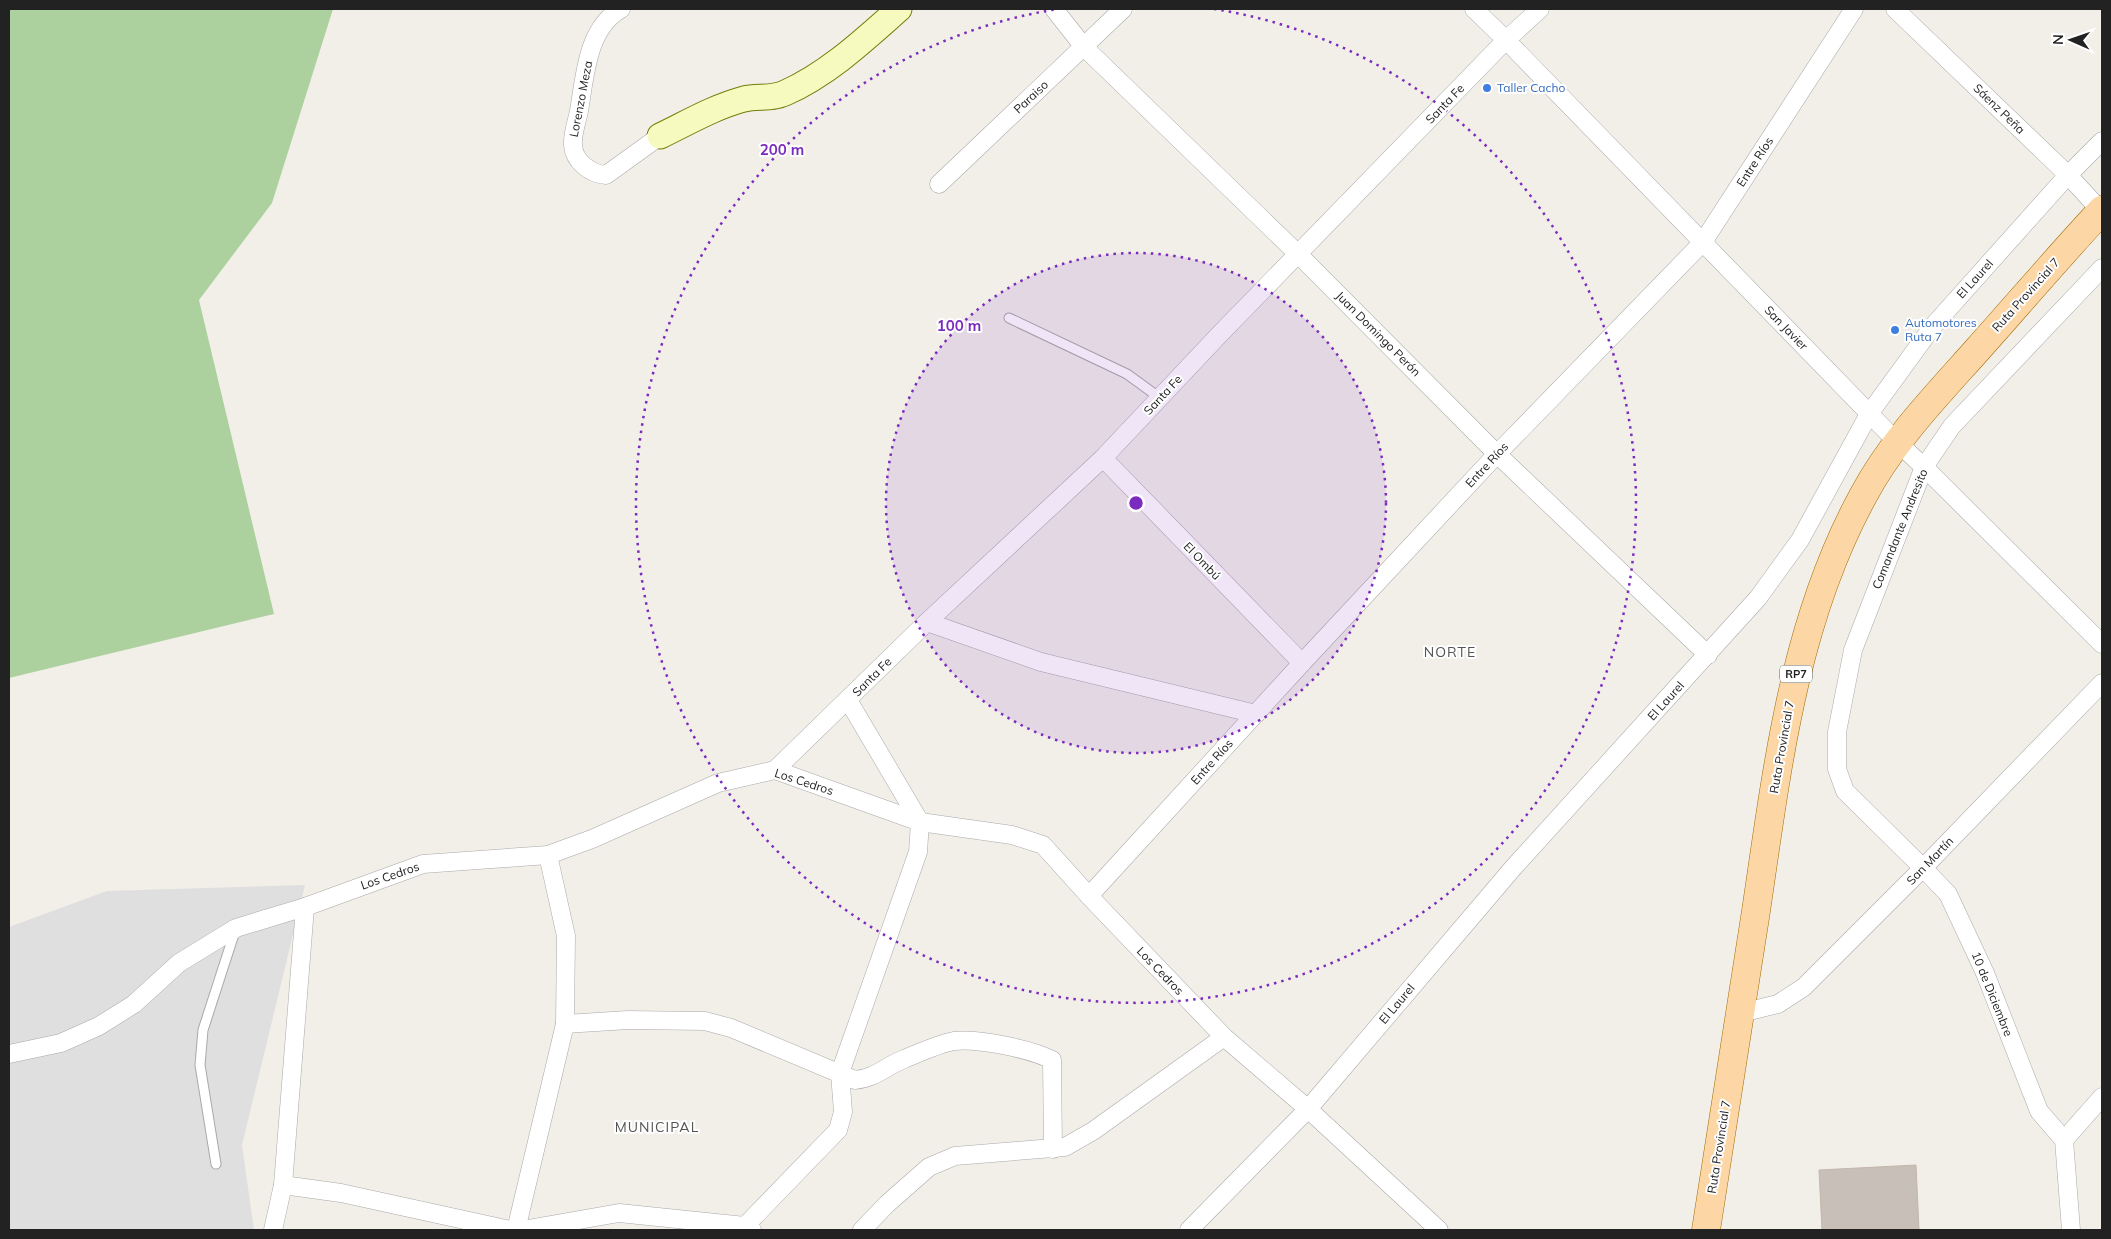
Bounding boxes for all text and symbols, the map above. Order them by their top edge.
north arrow [2046,15,2096,65]
text: N [2049,34,2067,45]
street label: Lorenzo Meza [566,59,595,138]
street label: Paraiso [1010,77,1051,116]
place label: Taller Cacho [1497,80,1565,95]
street label: Sáenz Peña [1970,80,2028,137]
street label: Santa Fe [1422,81,1467,127]
marker: Taller Cacho [1481,82,1493,94]
street label: Entre Ríos [1733,134,1776,189]
text: 200 m [760,140,804,159]
street label: Ruta Provincial 7 [1989,255,2063,335]
street label: El Laurel [1953,256,1996,301]
street label: Juan Domingo Perón [1333,288,1424,379]
street label: San Javier [1761,302,1812,353]
place label: Automotores Ruta 7 [1905,315,1977,344]
text: 100 m [937,316,981,335]
marker: Automotores Ruta 7 [1889,324,1901,336]
street label: Santa Fe [1140,372,1185,418]
street label: Entre Ríos [1462,439,1511,490]
street label: Comandante Andresito [1869,466,1931,591]
centre of rings [1127,494,1145,512]
street label: El Ombú [1181,539,1224,583]
district label: NORTE [1424,643,1476,661]
street label: Santa Fe [849,654,894,699]
road number: RP7 [1780,666,1812,682]
street label: El Laurel [1644,678,1687,723]
street label: Ruta Provincial 7 [1766,699,1797,794]
street label: Entre Ríos [1187,736,1236,788]
street label: Los Cedros [773,765,836,798]
street label: San Martín [1903,833,1956,888]
street label: Los Cedros [359,858,421,893]
street label: Los Cedros [1134,943,1187,998]
street label: 10 de Diciembre [1969,949,2016,1038]
street label: El Laurel [1376,981,1418,1027]
street label: Ruta Provincial 7 [1704,1099,1733,1194]
district label: MUNICIPAL [615,1118,699,1136]

